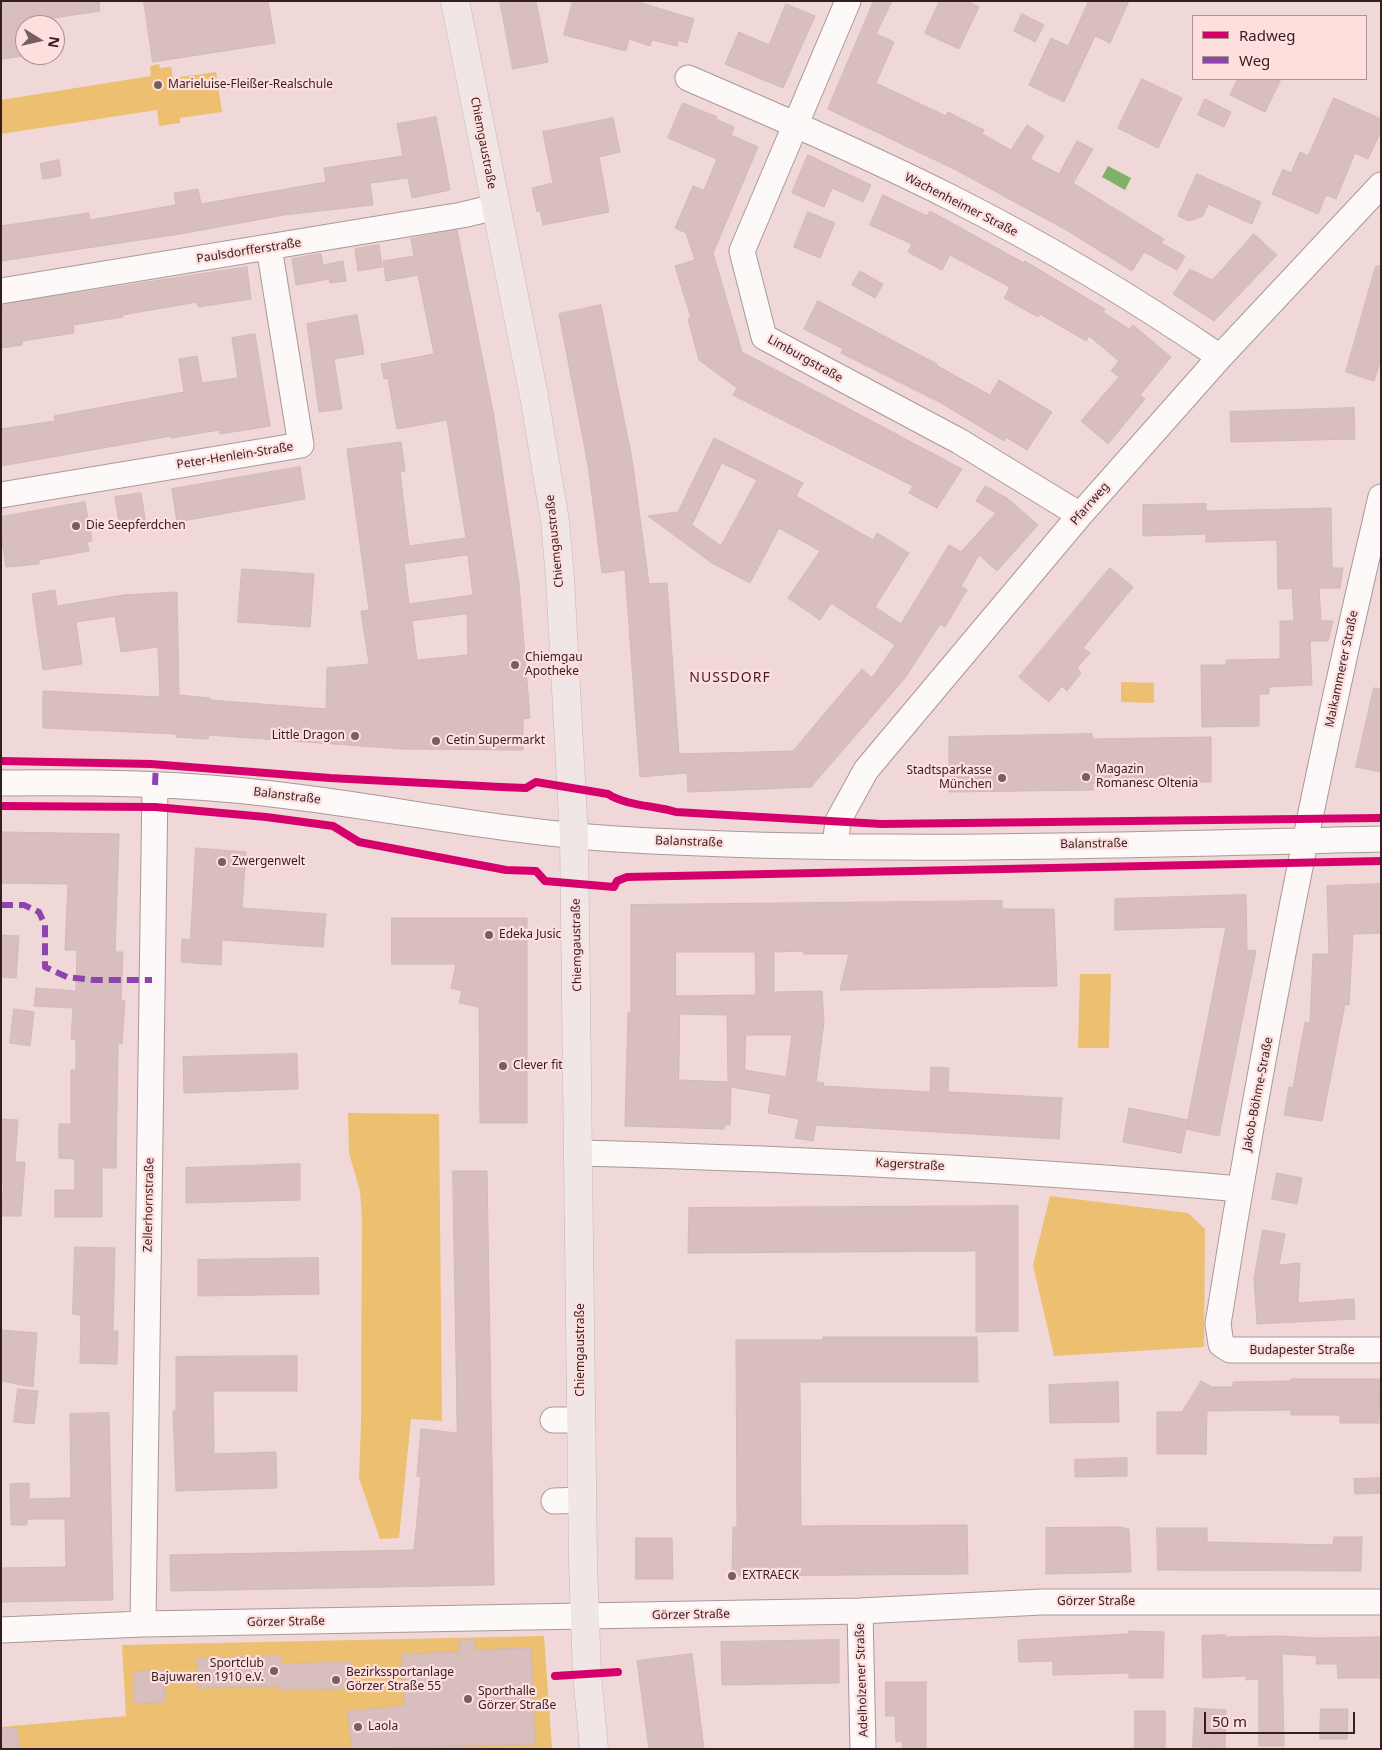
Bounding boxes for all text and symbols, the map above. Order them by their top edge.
north arrow [15,15,65,65]
legend [1192,15,1367,80]
text: Radweg [1239,25,1295,45]
text: N [44,35,65,49]
text: Weg [1239,50,1270,70]
place label: Marieluise-Fleißer-Realschule [168,78,333,92]
marker: Marieluise-Fleißer-Realschule [152,79,164,91]
street label: Chiemgaustraße [467,96,499,190]
street label: Wachenheimer Straße [902,170,1020,240]
street label: Paulsdorfferstraße [196,236,302,266]
street label: Limburgstraße [765,332,845,386]
street label: Peter-Henlein-Straße [176,440,294,472]
street label: Pfarrweg [1068,480,1112,528]
street label: Chiemgaustraße [543,494,567,588]
place label: Die Seepferdchen [86,519,186,533]
marker: Die Seepferdchen [70,520,82,532]
street label: Maikammerer Straße [1323,609,1361,729]
place label: Chiemgau Apotheke [525,651,583,679]
marker: Chiemgau Apotheke [509,659,521,671]
district label: NUSSDORF [688,670,772,686]
place label: Little Dragon [272,729,345,743]
marker: Little Dragon [349,730,361,742]
place label: Cetin Supermarkt [446,734,545,748]
marker: Cetin Supermarkt [430,735,442,747]
place label: Magazin Romanesc Oltenia [1096,763,1198,791]
place label: Stadtsparkasse München [906,764,992,792]
marker: Magazin Romanesc Oltenia [1080,771,1092,783]
marker: Stadtsparkasse München [996,772,1008,784]
street label: Balanstraße [253,785,321,807]
street label: Balanstraße [655,834,723,850]
street label: Balanstraße [1060,836,1128,852]
place label: Zwergenwelt [232,855,305,869]
marker: Zwergenwelt [216,856,228,868]
street label: Chiemgaustraße [569,898,585,992]
place label: Edeka Jusic [499,928,561,942]
marker: Edeka Jusic [483,929,495,941]
street label: Jakob-Böhme-Straße [1240,1036,1276,1152]
place label: Clever fit [513,1059,563,1073]
marker: Clever fit [497,1060,509,1072]
street label: Kagerstraße [875,1156,945,1174]
street label: Zellerhornstraße [141,1158,157,1252]
street label: Chiemgaustraße [574,1303,588,1397]
street label: Budapester Straße [1249,1344,1355,1358]
place label: EXTRAECK [742,1569,799,1583]
marker: EXTRAECK [726,1570,738,1582]
street label: Görzer Straße [1057,1595,1135,1609]
street label: Görzer Straße [652,1607,730,1623]
street label: Görzer Straße [247,1614,325,1630]
street label: Adelholzener Straße [853,1623,871,1737]
place label: Sportclub Bajuwaren 1910 e.V. [151,1657,264,1685]
marker: Sportclub Bajuwaren 1910 e.V. [268,1665,280,1677]
place label: Bezirkssportanlage Görzer Straße 55 [346,1666,454,1694]
marker: Bezirkssportanlage Görzer Straße 55 [330,1674,342,1686]
place label: Sporthalle Görzer Straße [478,1685,556,1713]
marker: Sporthalle Görzer Straße [462,1693,474,1705]
scale bar [1207,1702,1358,1734]
text: 50 m [1212,1711,1247,1731]
place label: Laola [368,1720,398,1734]
marker: Laola [352,1721,364,1733]

